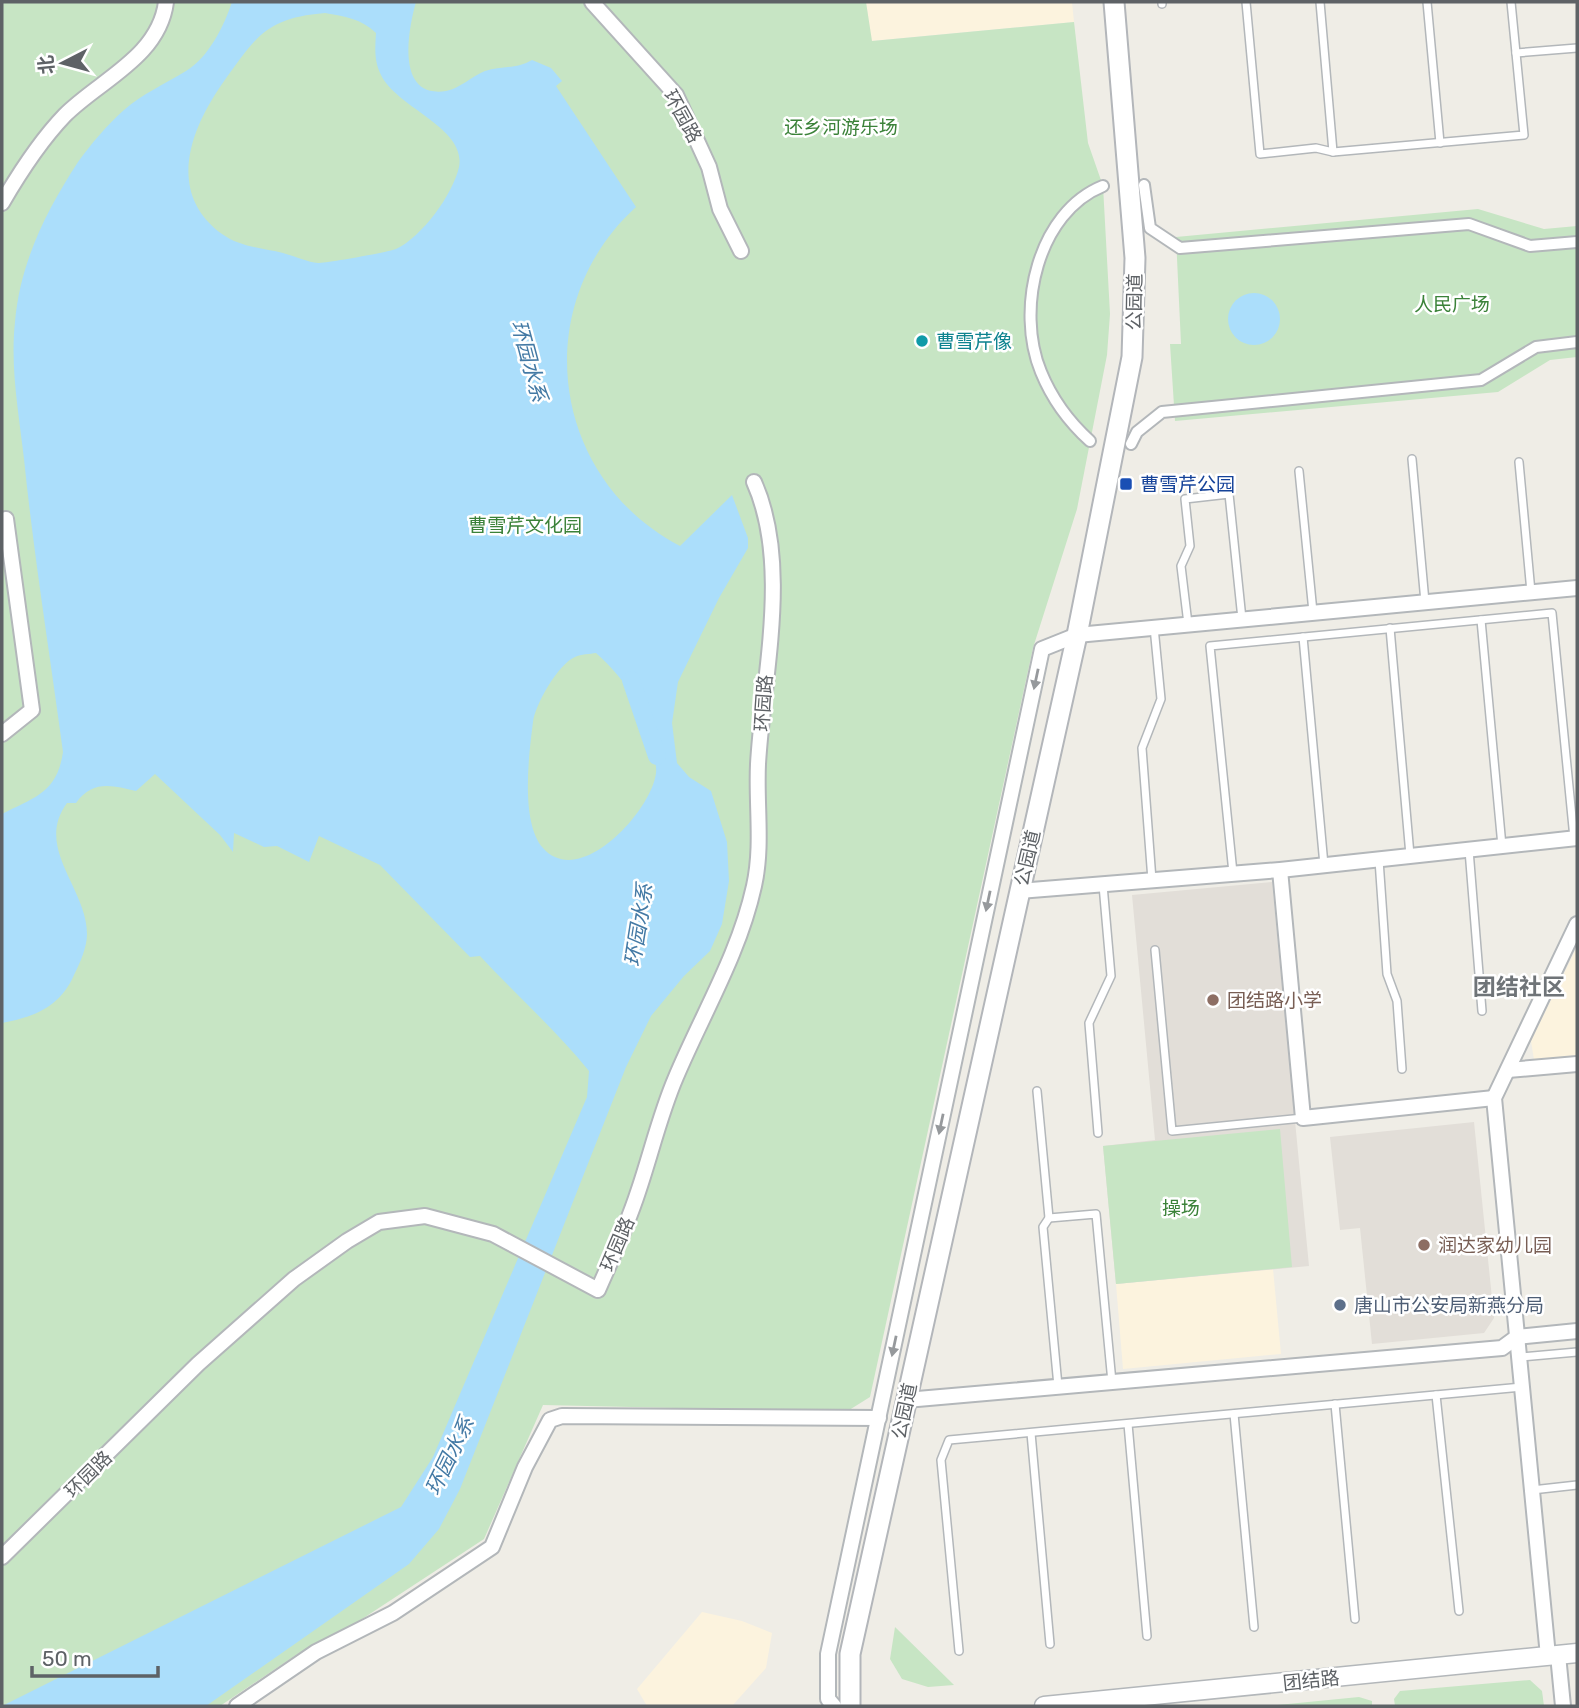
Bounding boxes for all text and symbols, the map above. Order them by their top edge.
north arrow [28,28,98,98]
text: 北 [34,54,59,75]
street label: 环园路 [659,86,706,147]
park label: 还乡河游乐场 [784,116,898,139]
street label: 公园道 [1123,273,1146,331]
park label: 人民广场 [1414,293,1490,316]
water label: 环园水系 [507,317,553,407]
place label: 曹雪芹像 [936,330,1012,353]
marker: 曹雪芹像 [914,333,930,349]
place label: 曹雪芹公园 [1140,473,1235,496]
marker: 曹雪芹公园 [1118,476,1134,492]
park label: 曹雪芹文化园 [468,514,582,537]
one-way arrow [1030,668,1041,690]
street label: 环园路 [750,674,777,732]
street label: 公园道 [1010,828,1045,888]
water label: 环园水系 [620,880,658,968]
one-way arrow [983,890,994,912]
district label: 团结社区 [1473,973,1565,1001]
place label: 团结路小学 [1227,989,1322,1012]
marker: 团结路小学 [1205,992,1221,1008]
one-way arrow [936,1113,947,1135]
park label: 操场 [1162,1197,1200,1220]
street label: 环园路 [596,1213,639,1275]
place label: 润达家幼儿园 [1438,1234,1552,1257]
marker: 润达家幼儿园 [1416,1237,1432,1253]
place label: 唐山市公安局新燕分局 [1354,1294,1544,1317]
marker: 唐山市公安局新燕分局 [1332,1297,1348,1313]
one-way arrow [888,1335,899,1357]
street label: 公园道 [887,1381,922,1441]
water label: 环园水系 [420,1411,480,1499]
street label: 环园路 [60,1446,117,1503]
scale bar [32,1634,158,1678]
text: 50 m [42,1646,92,1671]
street label: 团结路 [1281,1666,1341,1695]

